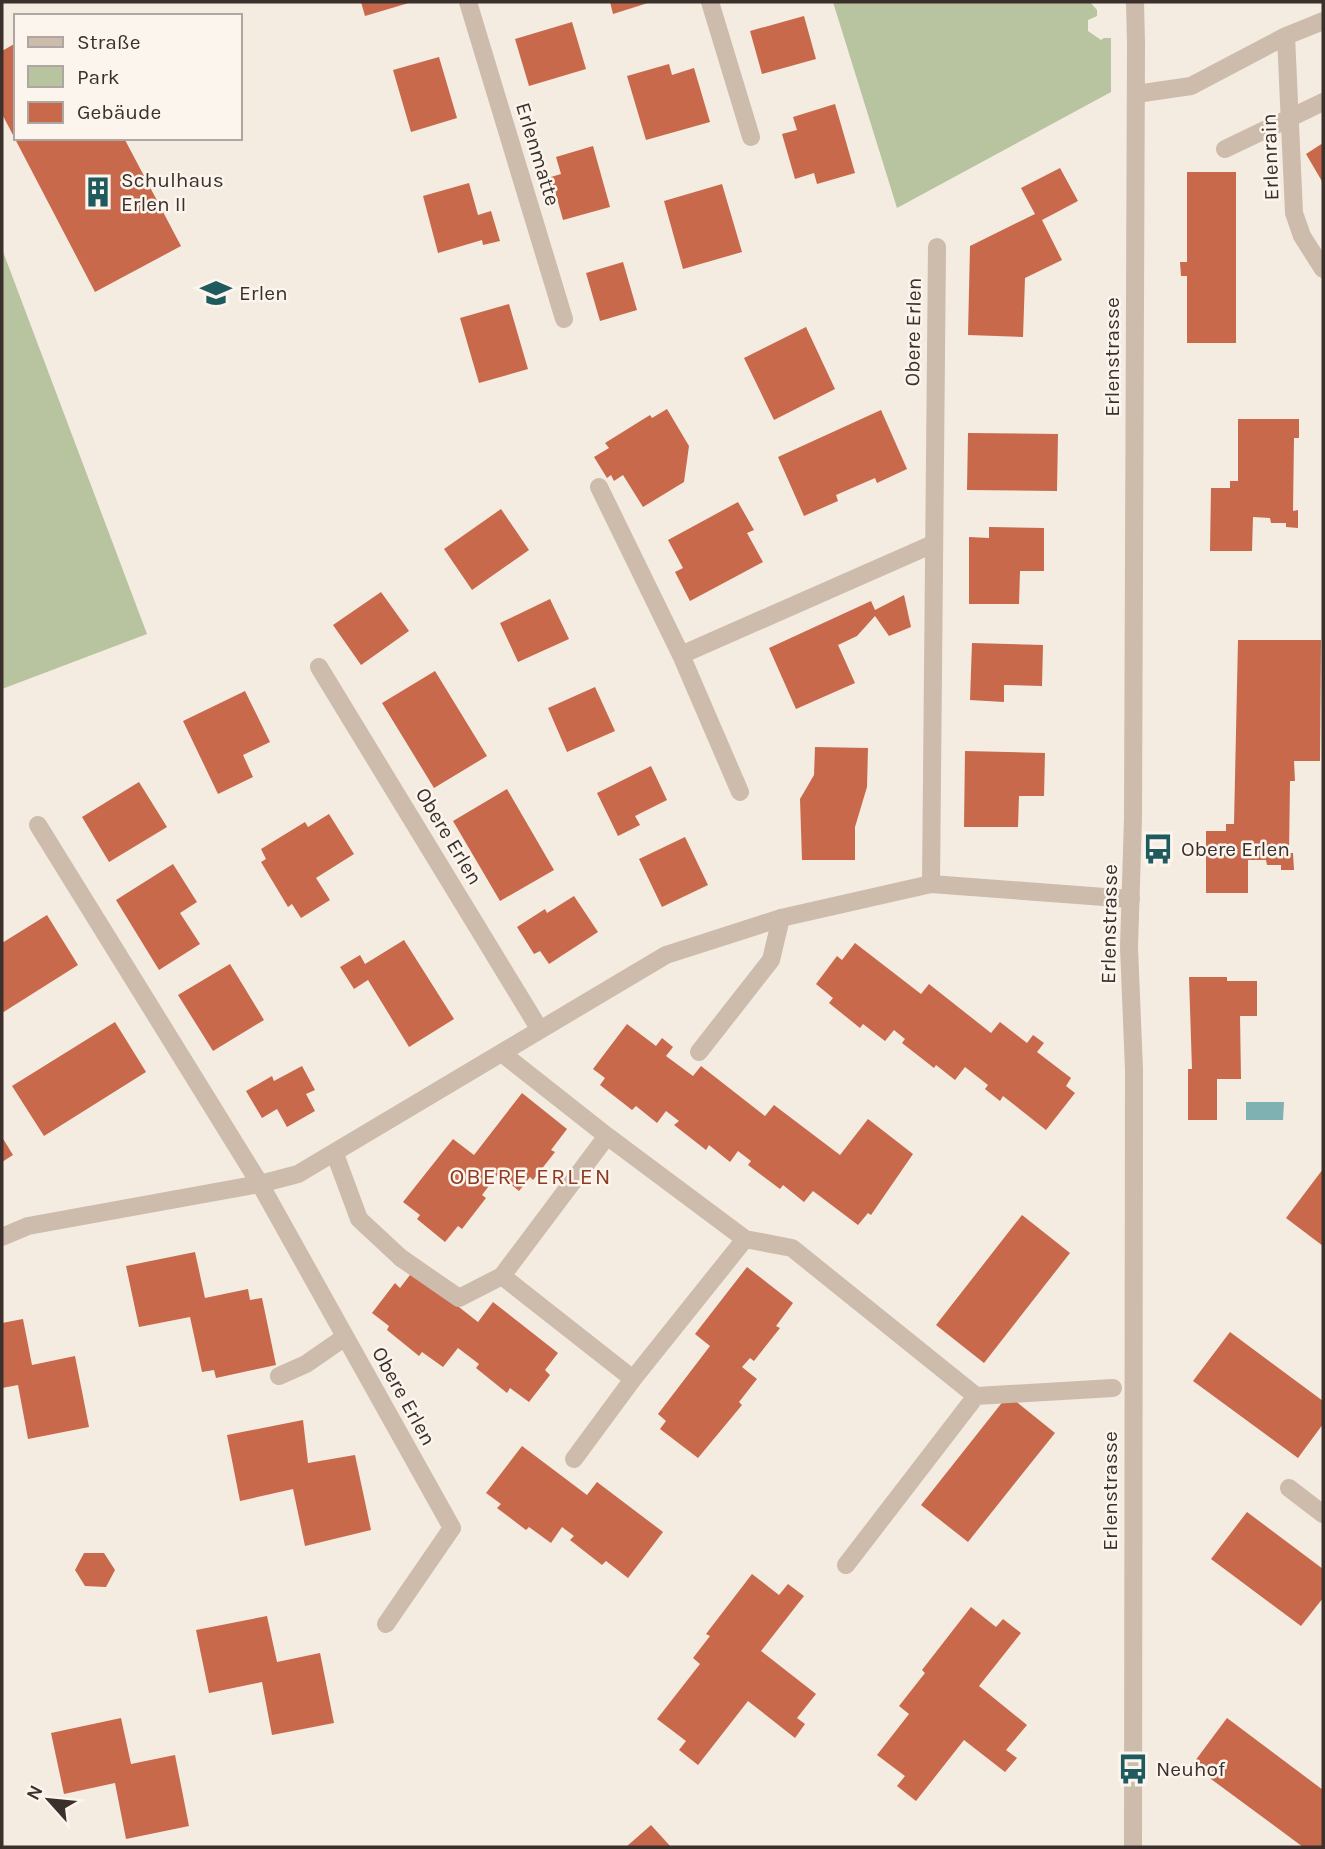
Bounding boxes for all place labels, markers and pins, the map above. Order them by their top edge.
place label: Schulhaus Erlen II [121,168,224,216]
building icon: Schulhaus Erlen II [81,175,115,209]
school or university icon: Erlen [199,276,233,310]
place label: Erlen [239,281,288,305]
bus stop icon: Obere Erlen [1141,832,1175,866]
place label: Obere Erlen [1181,837,1290,861]
bus stop icon: Neuhof [1116,1752,1150,1786]
place label: Neuhof [1156,1757,1226,1781]

